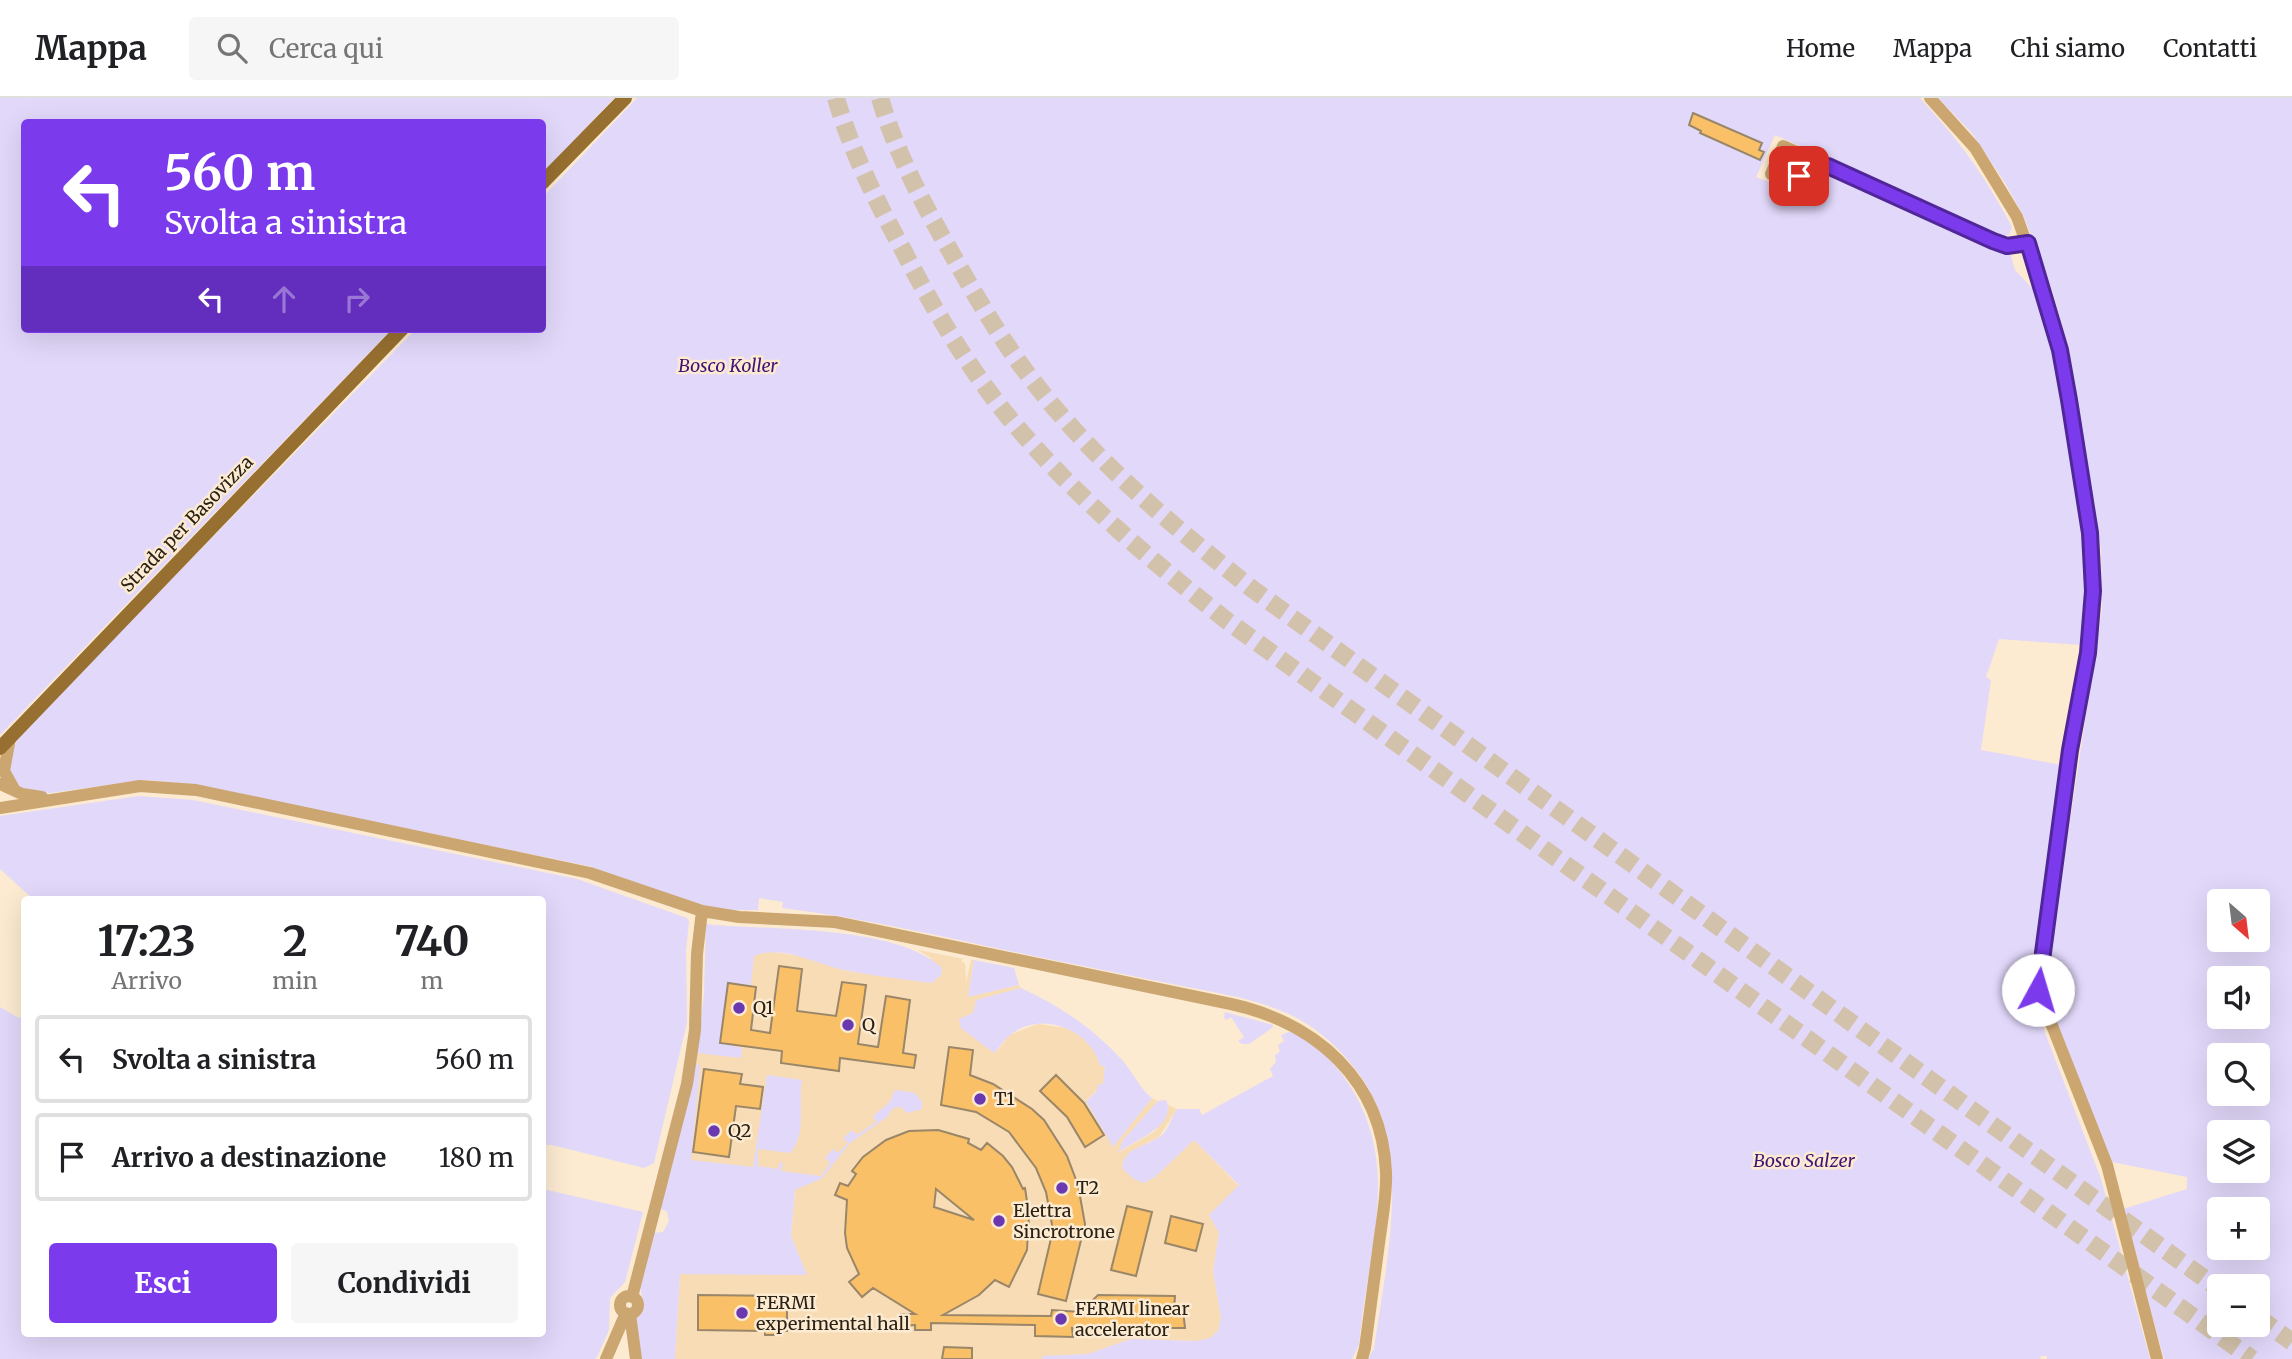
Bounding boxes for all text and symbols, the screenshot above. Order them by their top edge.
search box [189,17,679,80]
text: Mappa [35,28,147,69]
icon: search [213,29,251,67]
text: Cerca qui [269,32,383,65]
text: Home [1786,33,1855,64]
text: Mappa [1893,33,1972,64]
text: Chi siamo [2010,33,2125,64]
text: Contatti [2163,33,2257,64]
text: 560 m [164,142,315,203]
pin [1769,146,1829,206]
icon: left [49,147,140,238]
icon: arrive [1780,157,1818,195]
text: Svolta a sinistra [164,203,407,243]
icon: left [192,280,230,318]
icon: ahead [265,280,303,318]
icon: right [338,280,376,318]
park label: Bosco Koller [678,354,778,377]
street label: Strada per Basovizza [116,450,258,597]
north arrow [2207,889,2270,952]
map controls [2207,889,2270,1337]
text: 17:23 [97,915,196,967]
text: 2 [283,915,307,967]
text: 740 [394,915,469,967]
position arrow [2001,953,2075,1027]
text: Arrivo [111,966,182,995]
text: min [272,966,318,995]
text: m [420,966,443,995]
button: sound [2207,966,2270,1029]
place label: Q1 [753,996,774,1019]
marker: Q1 [731,1000,747,1016]
place label: Q [862,1013,877,1036]
marker: Q [840,1017,856,1033]
icon: left [53,1040,91,1078]
text: Svolta a sinistra [112,1043,316,1076]
text: 560 m [435,1043,514,1076]
button: search [2207,1043,2270,1106]
place label: T1 [994,1087,1015,1110]
marker: T1 [972,1091,988,1107]
place label: Q2 [728,1119,752,1142]
button: layers [2207,1120,2270,1183]
marker: Q2 [706,1123,722,1139]
icon: arrive [53,1138,91,1176]
text: Arrivo a destinazione [112,1141,386,1174]
text: 180 m [439,1141,514,1174]
park label: Bosco Salzer [1753,1149,1856,1172]
place label: T2 [1076,1176,1099,1199]
marker: T2 [1054,1180,1070,1196]
button: + [2207,1197,2270,1260]
place label: Elettra Sincrotrone [1013,1199,1115,1243]
marker: Elettra Sincrotrone [991,1213,1007,1229]
button: Esci [49,1243,277,1323]
button: Condividi [291,1243,518,1323]
button: − [2207,1274,2270,1337]
place label: FERMI experimental hall [756,1291,910,1335]
place label: FERMI linear accelerator [1075,1297,1189,1341]
marker: FERMI experimental hall [734,1305,750,1321]
marker: FERMI linear accelerator [1053,1311,1069,1327]

